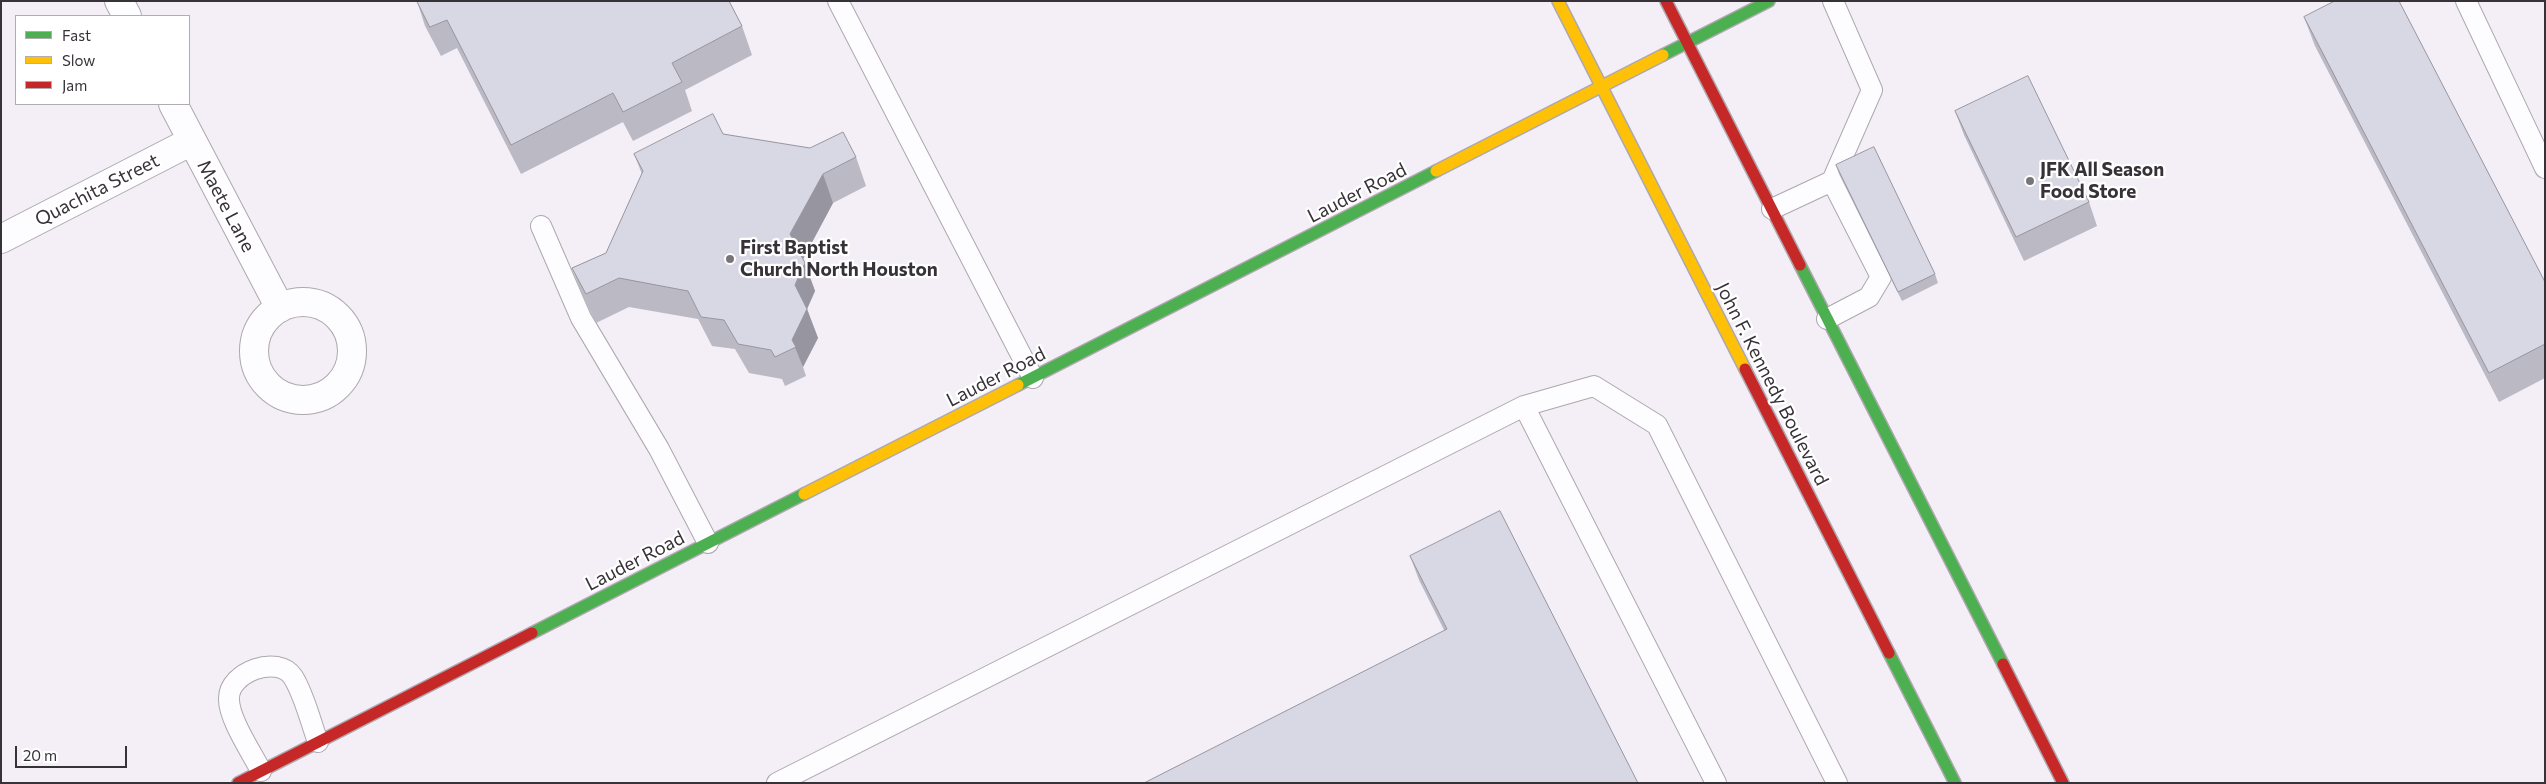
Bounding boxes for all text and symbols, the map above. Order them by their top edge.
legend [15,15,190,105]
text: Fast [62,26,91,44]
text: Slow [62,51,95,69]
text: Jam [62,76,87,94]
street label: Quachita Street [31,149,163,231]
street label: Maete Lane [192,156,260,256]
street label: Lauder Road [1304,158,1410,228]
place label: JFK All Season Food Store [2040,159,2164,203]
marker: JFK All Season Food Store [2024,175,2036,187]
place label: First Baptist Church North Houston [740,237,938,281]
marker: First Baptist Church North Houston [724,253,736,265]
street label: John F. Kennedy Boulevard [1711,279,1833,489]
street label: Lauder Road [943,342,1049,412]
street label: Lauder Road [582,526,688,596]
scale bar [18,736,130,768]
text: 20 m [23,746,57,764]

